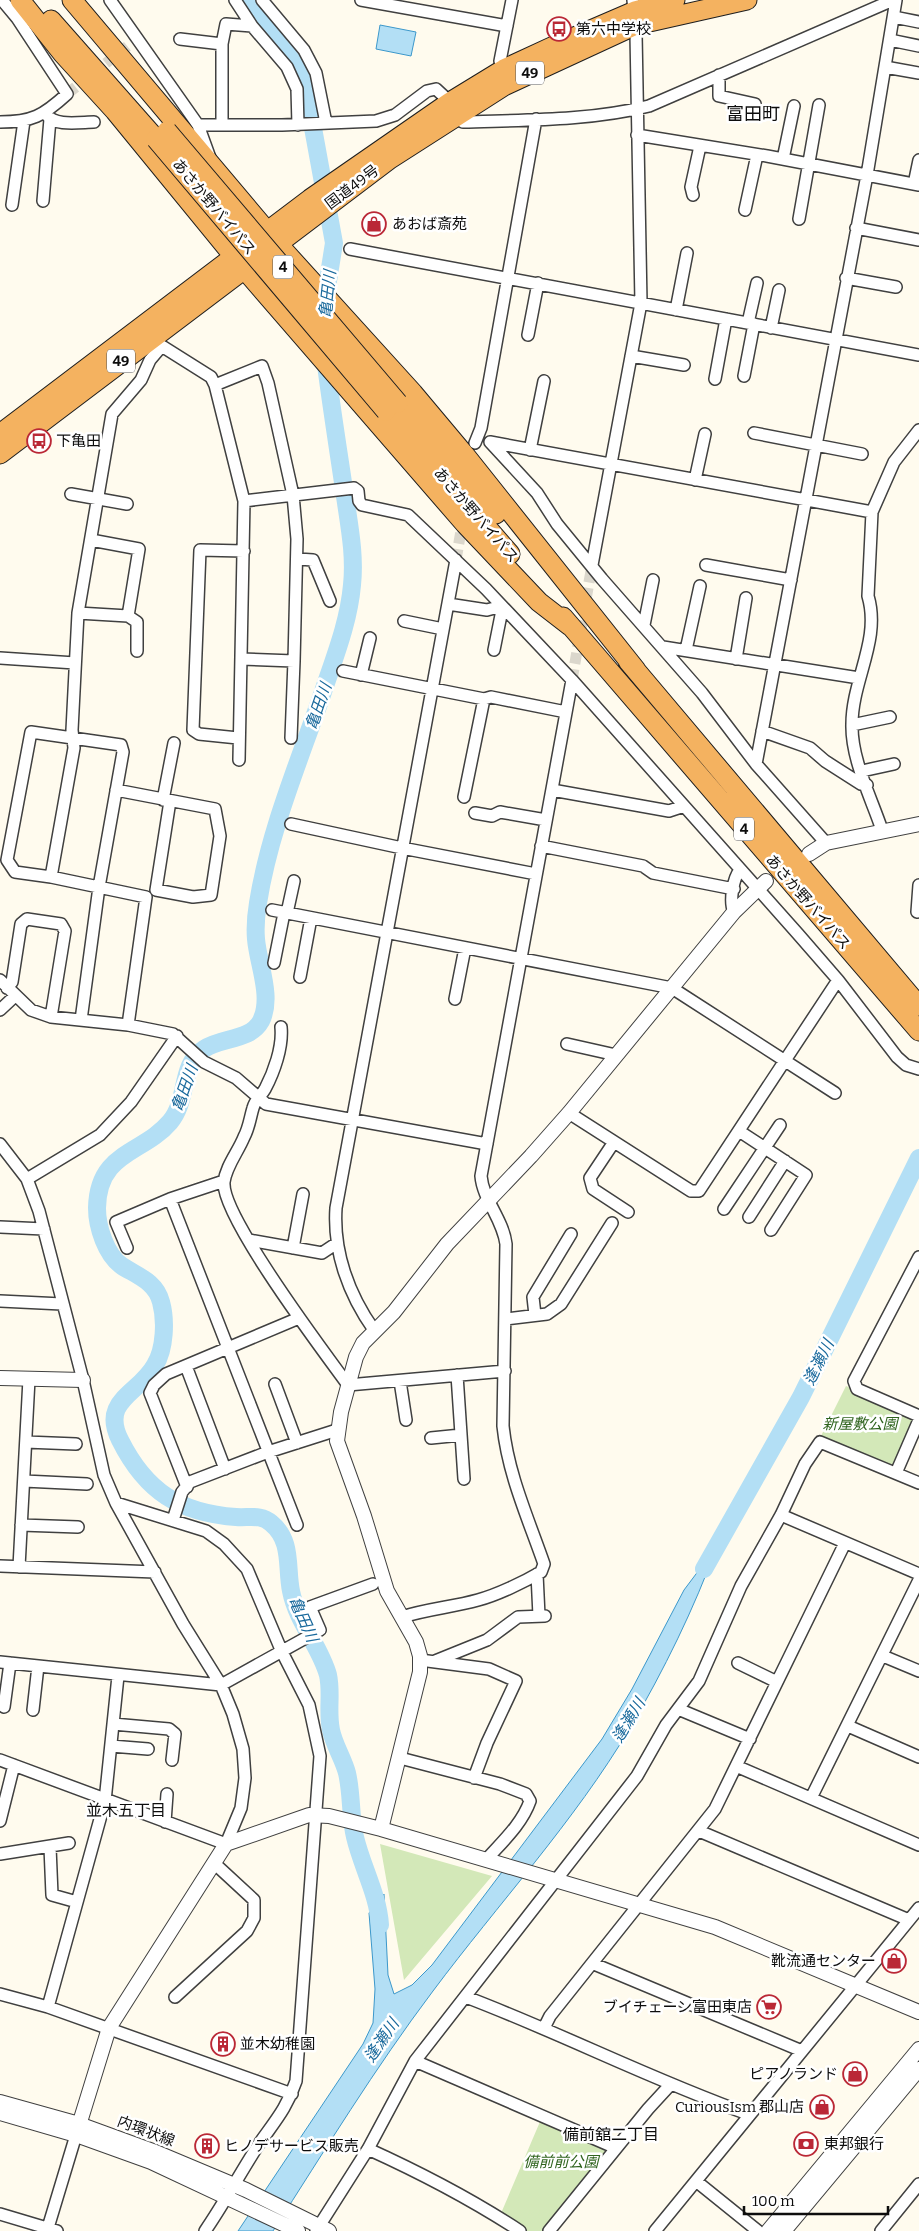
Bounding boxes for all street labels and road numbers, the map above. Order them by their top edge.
road number: 49 [516,62,544,84]
street label: あさか野バイパス [169,155,259,259]
street label: 国道49号 [322,161,382,213]
road number: 4 [273,256,293,278]
road number: 49 [107,350,135,372]
street label: あさか野バイパス [430,464,522,566]
road number: 4 [734,818,754,841]
street label: あさか野バイパス [762,851,854,953]
street label: 内環状線 [115,2112,177,2150]

